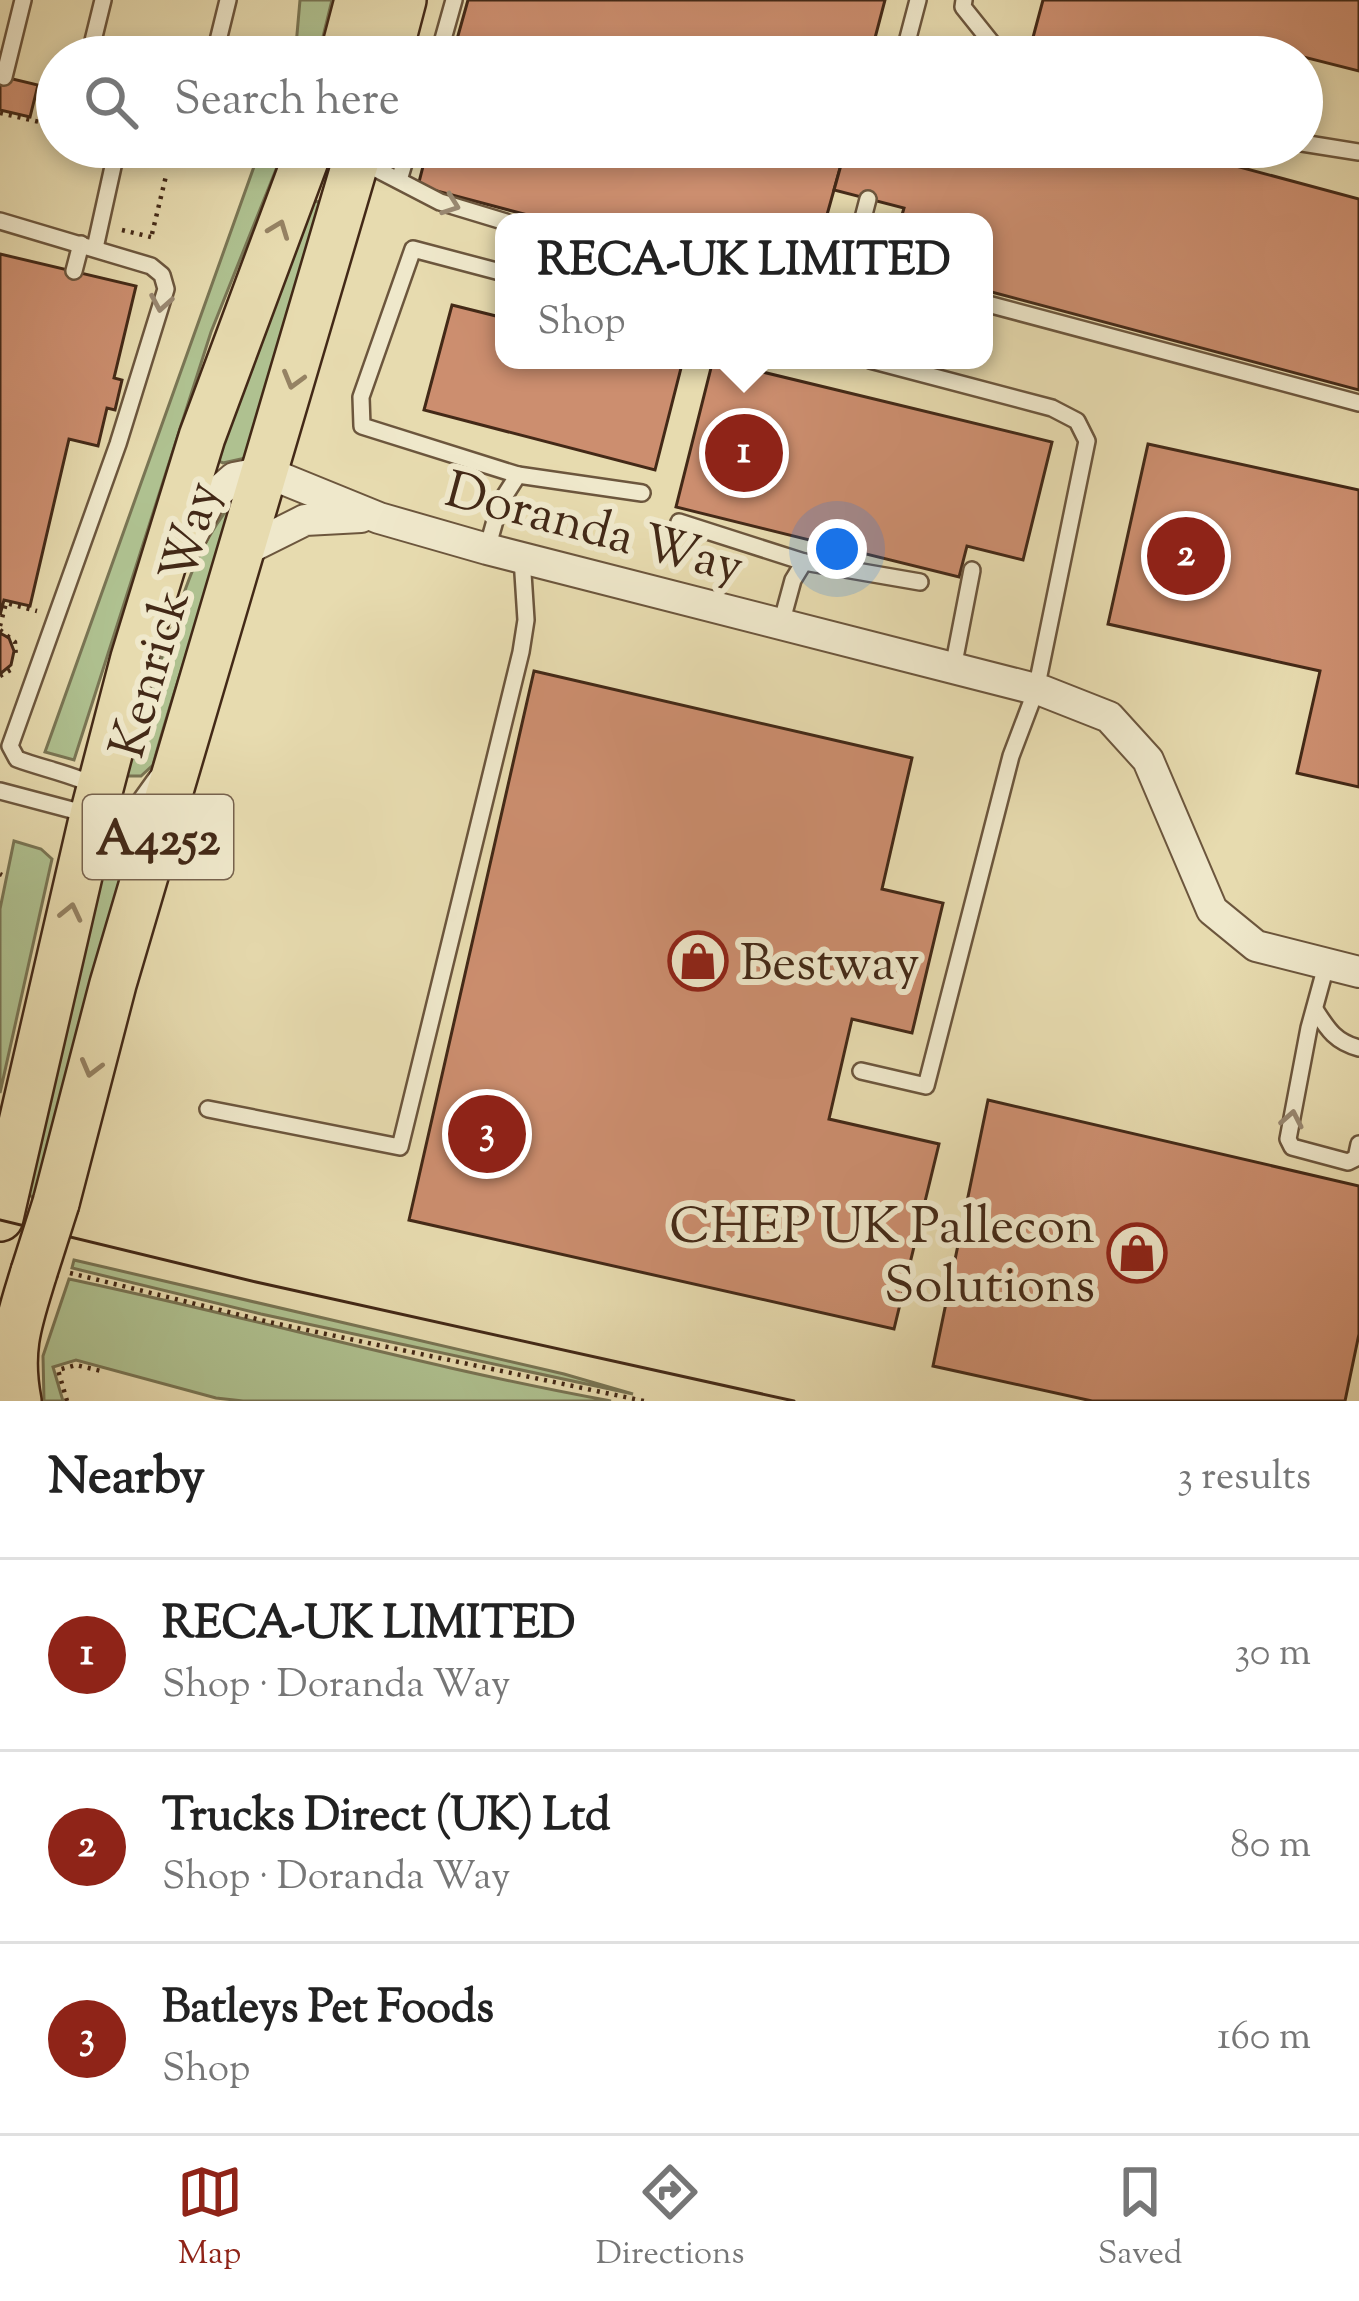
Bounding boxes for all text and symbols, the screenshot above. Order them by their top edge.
search box [36,36,1323,168]
icon: search [78,69,144,135]
text: Search here [174,70,400,135]
one-way arrow [439,190,460,215]
popup [495,213,993,369]
one-way arrow [265,219,290,240]
text: RECA-UK LIMITED [537,231,951,296]
one-way arrow [150,293,175,313]
text: Shop [537,296,626,352]
one-way arrow [282,370,307,390]
pin: 1 [705,408,783,498]
street label: Doranda Way [437,457,751,606]
street label: Kenrick Way [94,474,243,767]
pin: 2 [1147,511,1225,601]
your location [807,519,867,579]
road number: A4252 [83,795,233,879]
one-way arrow [57,903,82,923]
shop icon: Bestway [667,930,729,992]
place label: Bestway [740,930,920,1003]
one-way arrow [81,1057,106,1078]
pin: 3 [448,1089,526,1179]
one-way arrow [1278,1109,1304,1129]
place label: CHEP UK Pallecon Solutions [669,1193,1095,1325]
shop icon: CHEP UK Pallecon Solutions [1106,1222,1168,1284]
text: Nearby [48,1443,205,1516]
text: 3 results [1177,1451,1311,1507]
text: RECA-UK LIMITED [162,1594,575,1659]
text: 1 [80,1627,94,1683]
text: 30 m [1234,1627,1311,1683]
text: Shop · Doranda Way [162,1659,510,1715]
text: Trucks Direct (UK) Ltd [162,1786,611,1851]
text: 2 [78,1819,96,1875]
text: 80 m [1230,1819,1311,1875]
text: Shop · Doranda Way [162,1851,510,1907]
text: Batleys Pet Foods [162,1978,494,2043]
text: 3 [79,2011,95,2067]
text: 160 m [1217,2011,1311,2067]
text: Shop [162,2043,250,2099]
tab: Map [177,2159,243,2279]
tab: Directions [596,2159,745,2279]
tab: Saved [1098,2159,1182,2279]

